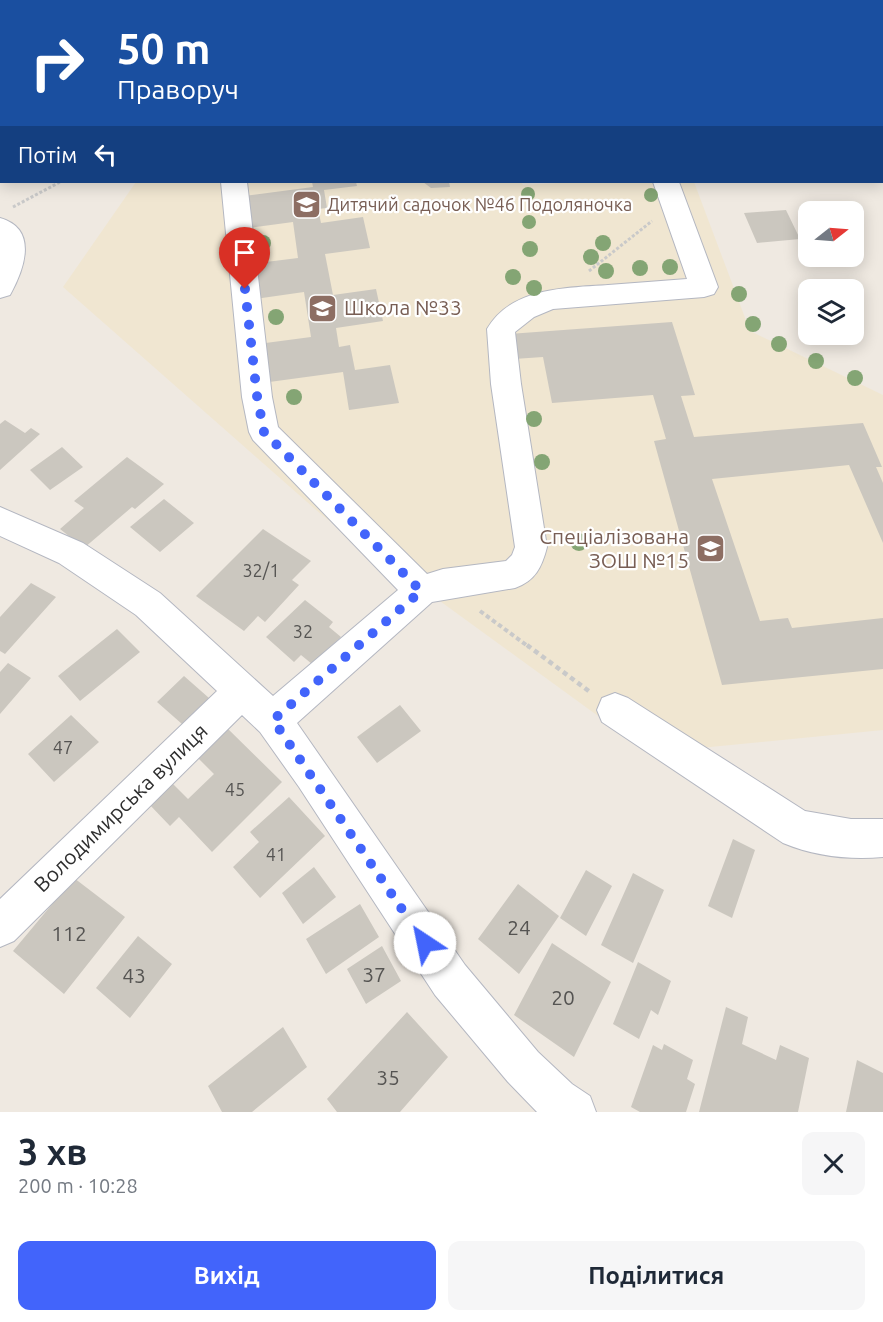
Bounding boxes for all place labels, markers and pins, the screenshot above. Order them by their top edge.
school or university icon: Дитячий садочок №46 Подоляночка [290,189,322,221]
place label: Дитячий садочок №46 Подоляночка [327,194,632,214]
pin [219,227,270,289]
school or university icon: Школа №33 [307,292,339,324]
place label: Школа №33 [344,295,462,319]
place label: Спеціалізована ЗОШ №15 [539,524,689,572]
school or university icon: Спеціалізована ЗОШ №15 [694,533,726,565]

